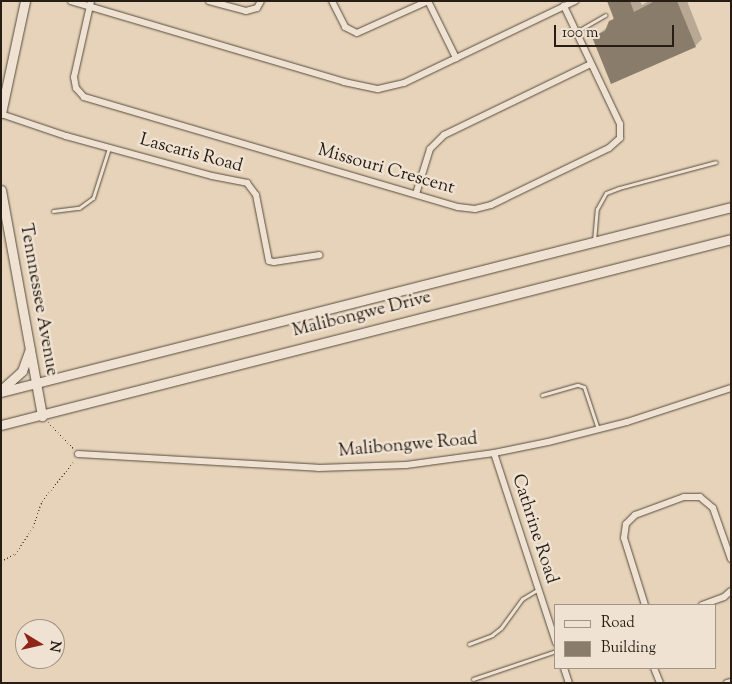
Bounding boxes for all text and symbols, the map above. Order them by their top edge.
scale bar [557,15,677,47]
text: 100 m [562,23,598,44]
street label: Lascaris Road [137,130,245,178]
street label: Missouri Crescent [315,140,457,200]
street label: Tennnessee Avenue [14,222,62,378]
street label: Malibongwe Drive [290,287,434,343]
street label: Malibongwe Road [338,429,478,463]
street label: Cathrine Road [506,471,562,587]
legend [554,604,717,669]
text: Road [601,613,635,634]
north arrow [15,619,65,669]
text: Building [601,638,656,659]
text: N [43,639,65,653]

